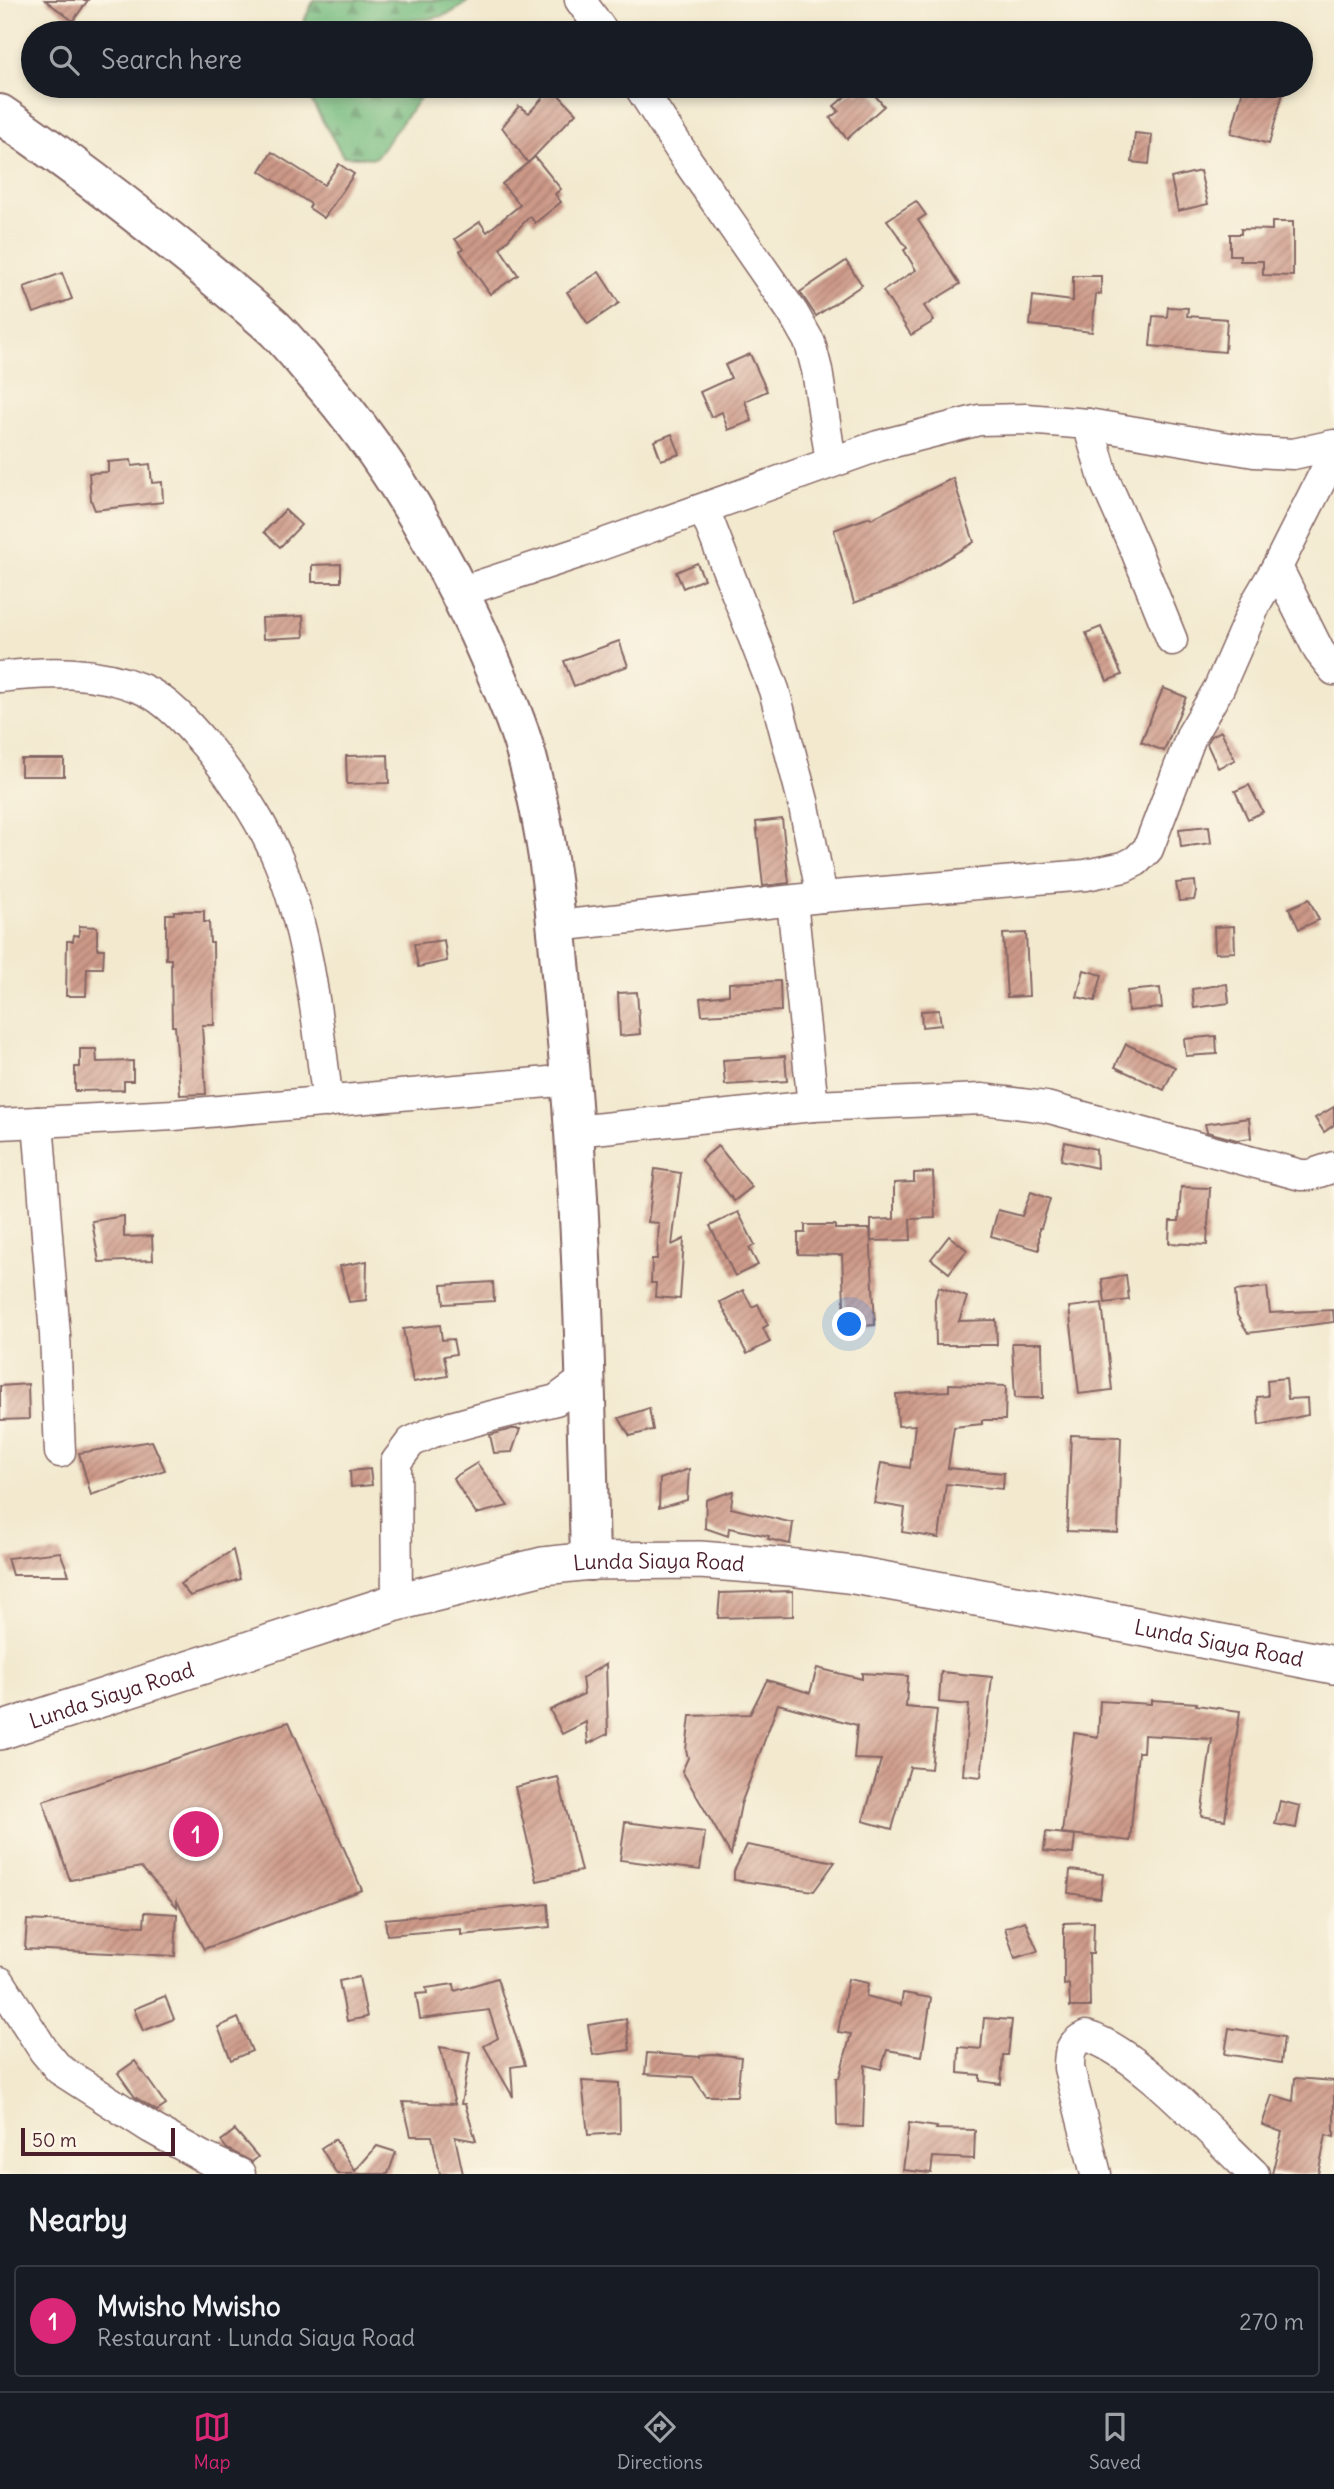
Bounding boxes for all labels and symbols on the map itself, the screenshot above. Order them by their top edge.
your location [832,1307,866,1341]
street label: Lunda Siaya Road [572,1546,746,1577]
street label: Lunda Siaya Road [1132,1613,1306,1672]
street label: Lunda Siaya Road [26,1656,197,1734]
pin: 1 [173,1808,219,1860]
scale bar [21,2125,175,2157]

